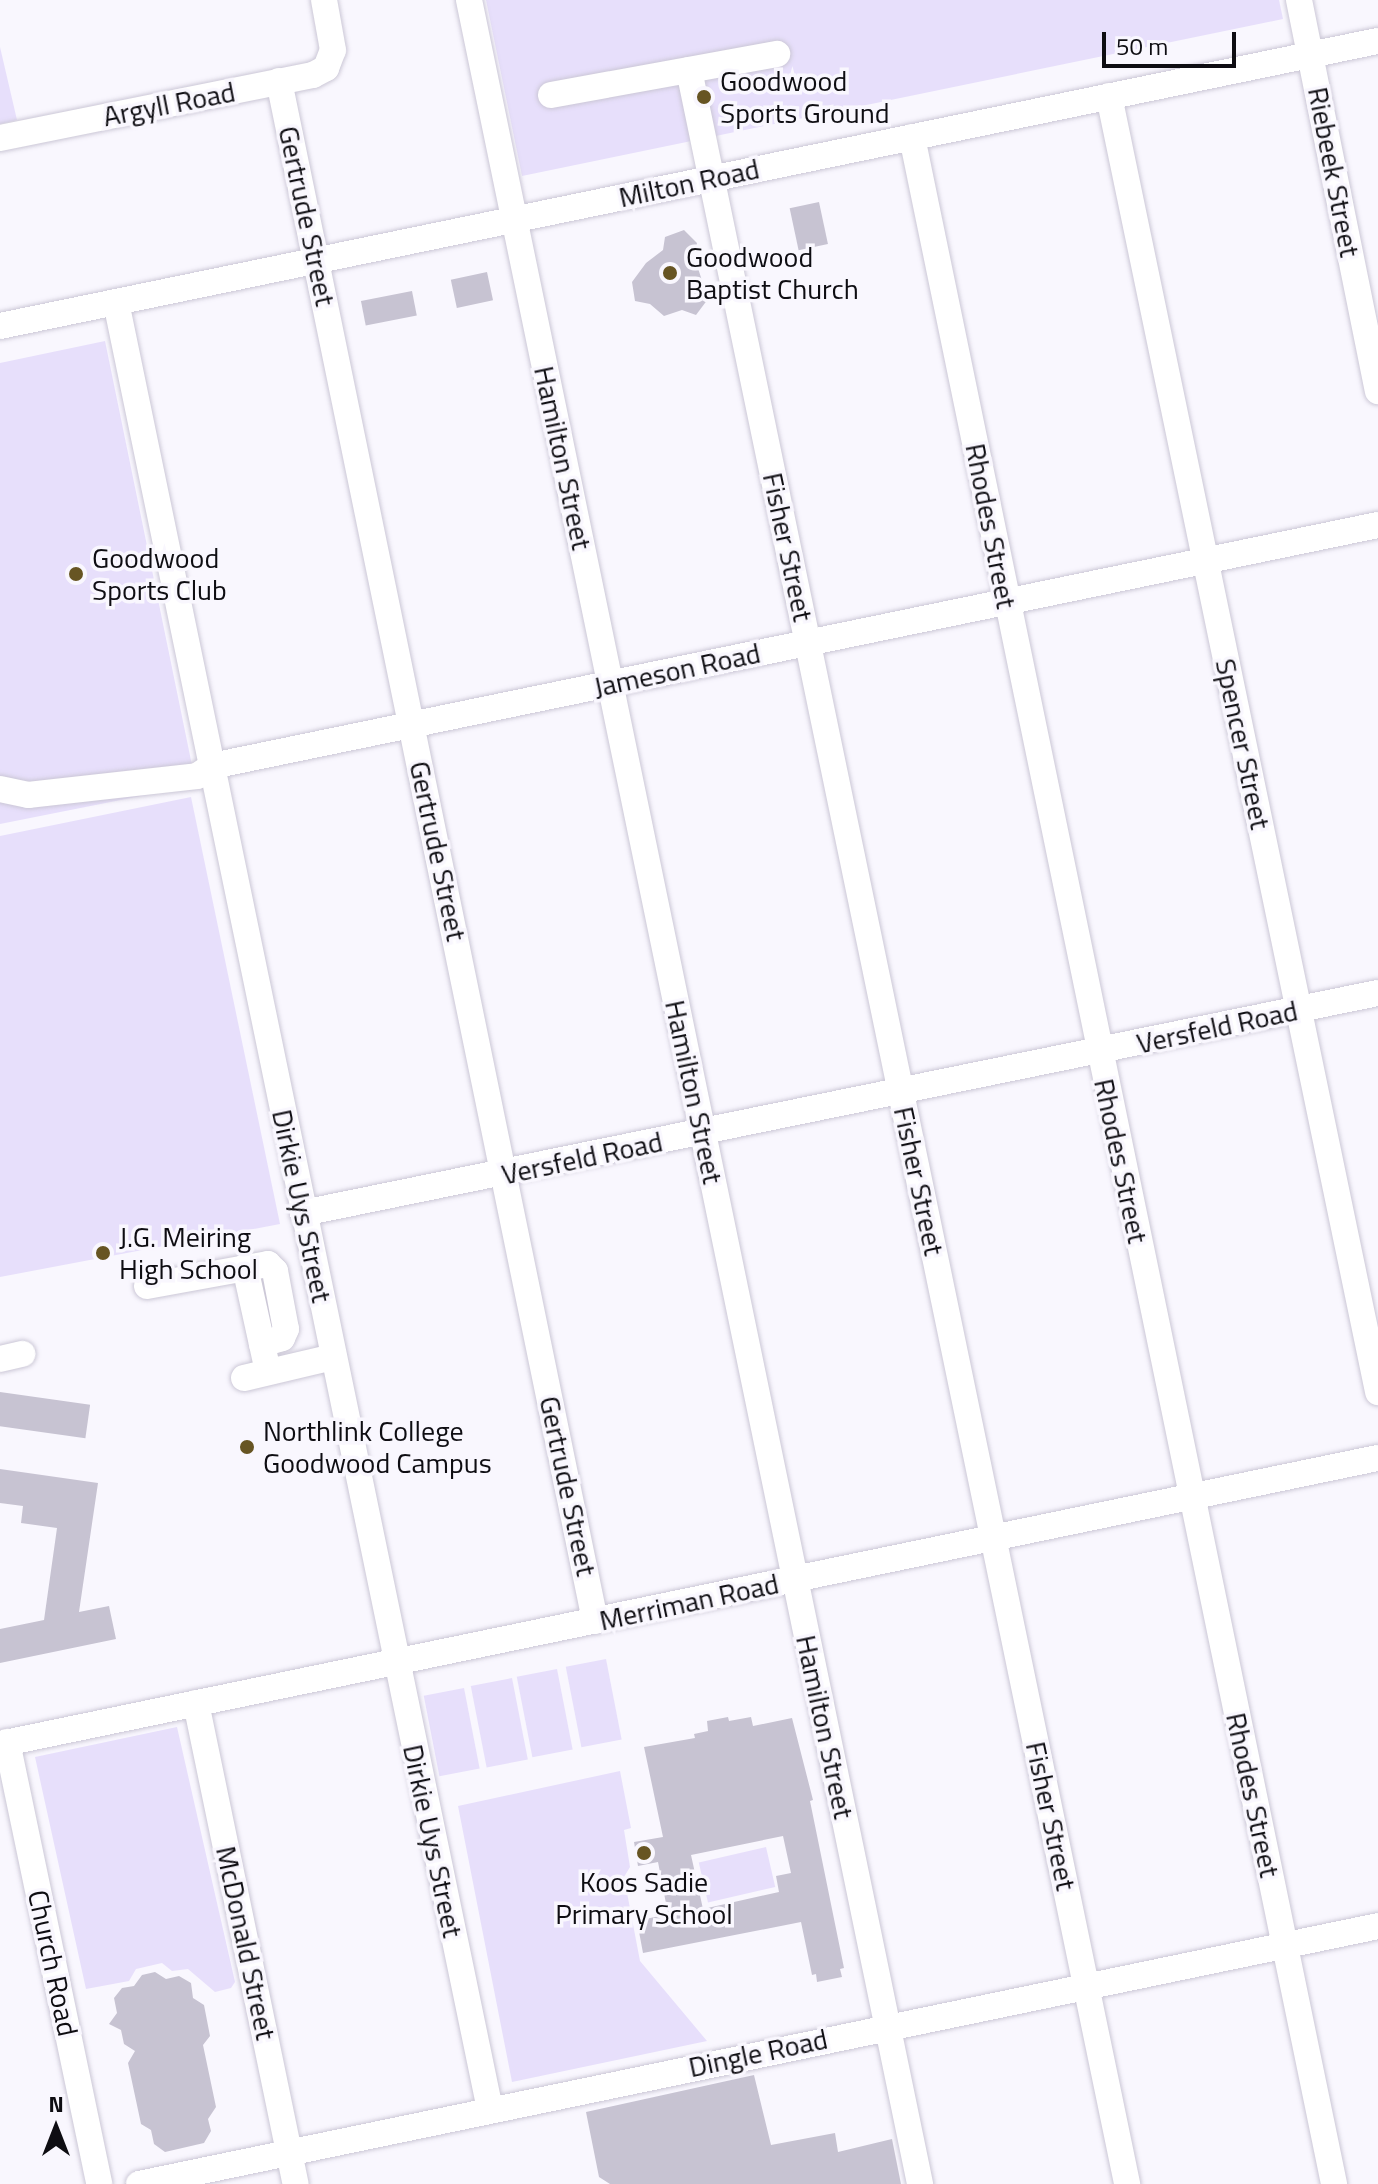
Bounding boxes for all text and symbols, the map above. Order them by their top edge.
scale bar [1106,16,1240,66]
text: 50 m [1116,28,1168,64]
place label: Goodwood Sports Ground [720,64,890,130]
street label: Argyll Road [100,75,238,133]
street label: Riebeek Street [1301,84,1367,260]
marker: Goodwood Sports Ground [695,88,713,106]
street label: Gertrude Street [272,123,342,309]
street label: Milton Road [616,152,762,214]
place label: Goodwood Baptist Church [686,240,859,306]
marker: Goodwood Baptist Church [661,264,679,282]
street label: Hamilton Street [527,363,599,553]
street label: Rhodes Street [959,441,1023,611]
street label: Fisher Street [756,470,820,624]
place label: Goodwood Sports Club [92,541,227,607]
marker: Goodwood Sports Club [67,565,85,583]
street label: Jameson Road [591,636,763,704]
street label: Spencer Street [1209,656,1277,832]
street label: Gertrude Street [403,758,473,944]
street label: Versfeld Road [1134,994,1300,1060]
street label: Hamilton Street [658,997,730,1187]
street label: Rhodes Street [1087,1076,1155,1246]
street label: Fisher Street [887,1104,951,1258]
street label: Dirkie Uys Street [265,1106,339,1306]
street label: Versfeld Road [499,1125,665,1191]
place label: J.G. Meiring High School [119,1220,258,1286]
marker: J.G. Meiring High School [94,1244,112,1262]
street label: Gertrude Street [533,1393,603,1579]
place label: Northlink College Goodwood Campus [263,1414,492,1480]
marker: Northlink College Goodwood Campus [238,1438,256,1456]
street label: Merriman Road [596,1567,782,1637]
street label: Hamilton Street [789,1632,861,1822]
street label: Rhodes Street [1219,1710,1287,1880]
street label: Fisher Street [1019,1739,1083,1893]
street label: Dirkie Uys Street [396,1741,470,1941]
street label: McDonald Street [209,1843,283,2043]
marker: Koos Sadie Primary School [635,1844,653,1862]
place label: Koos Sadie Primary School [555,1865,733,1931]
street label: Church Road [21,1887,85,2039]
street label: Dingle Road [686,2022,830,2084]
text: N [48,2087,64,2121]
north arrow [16,2088,96,2168]

